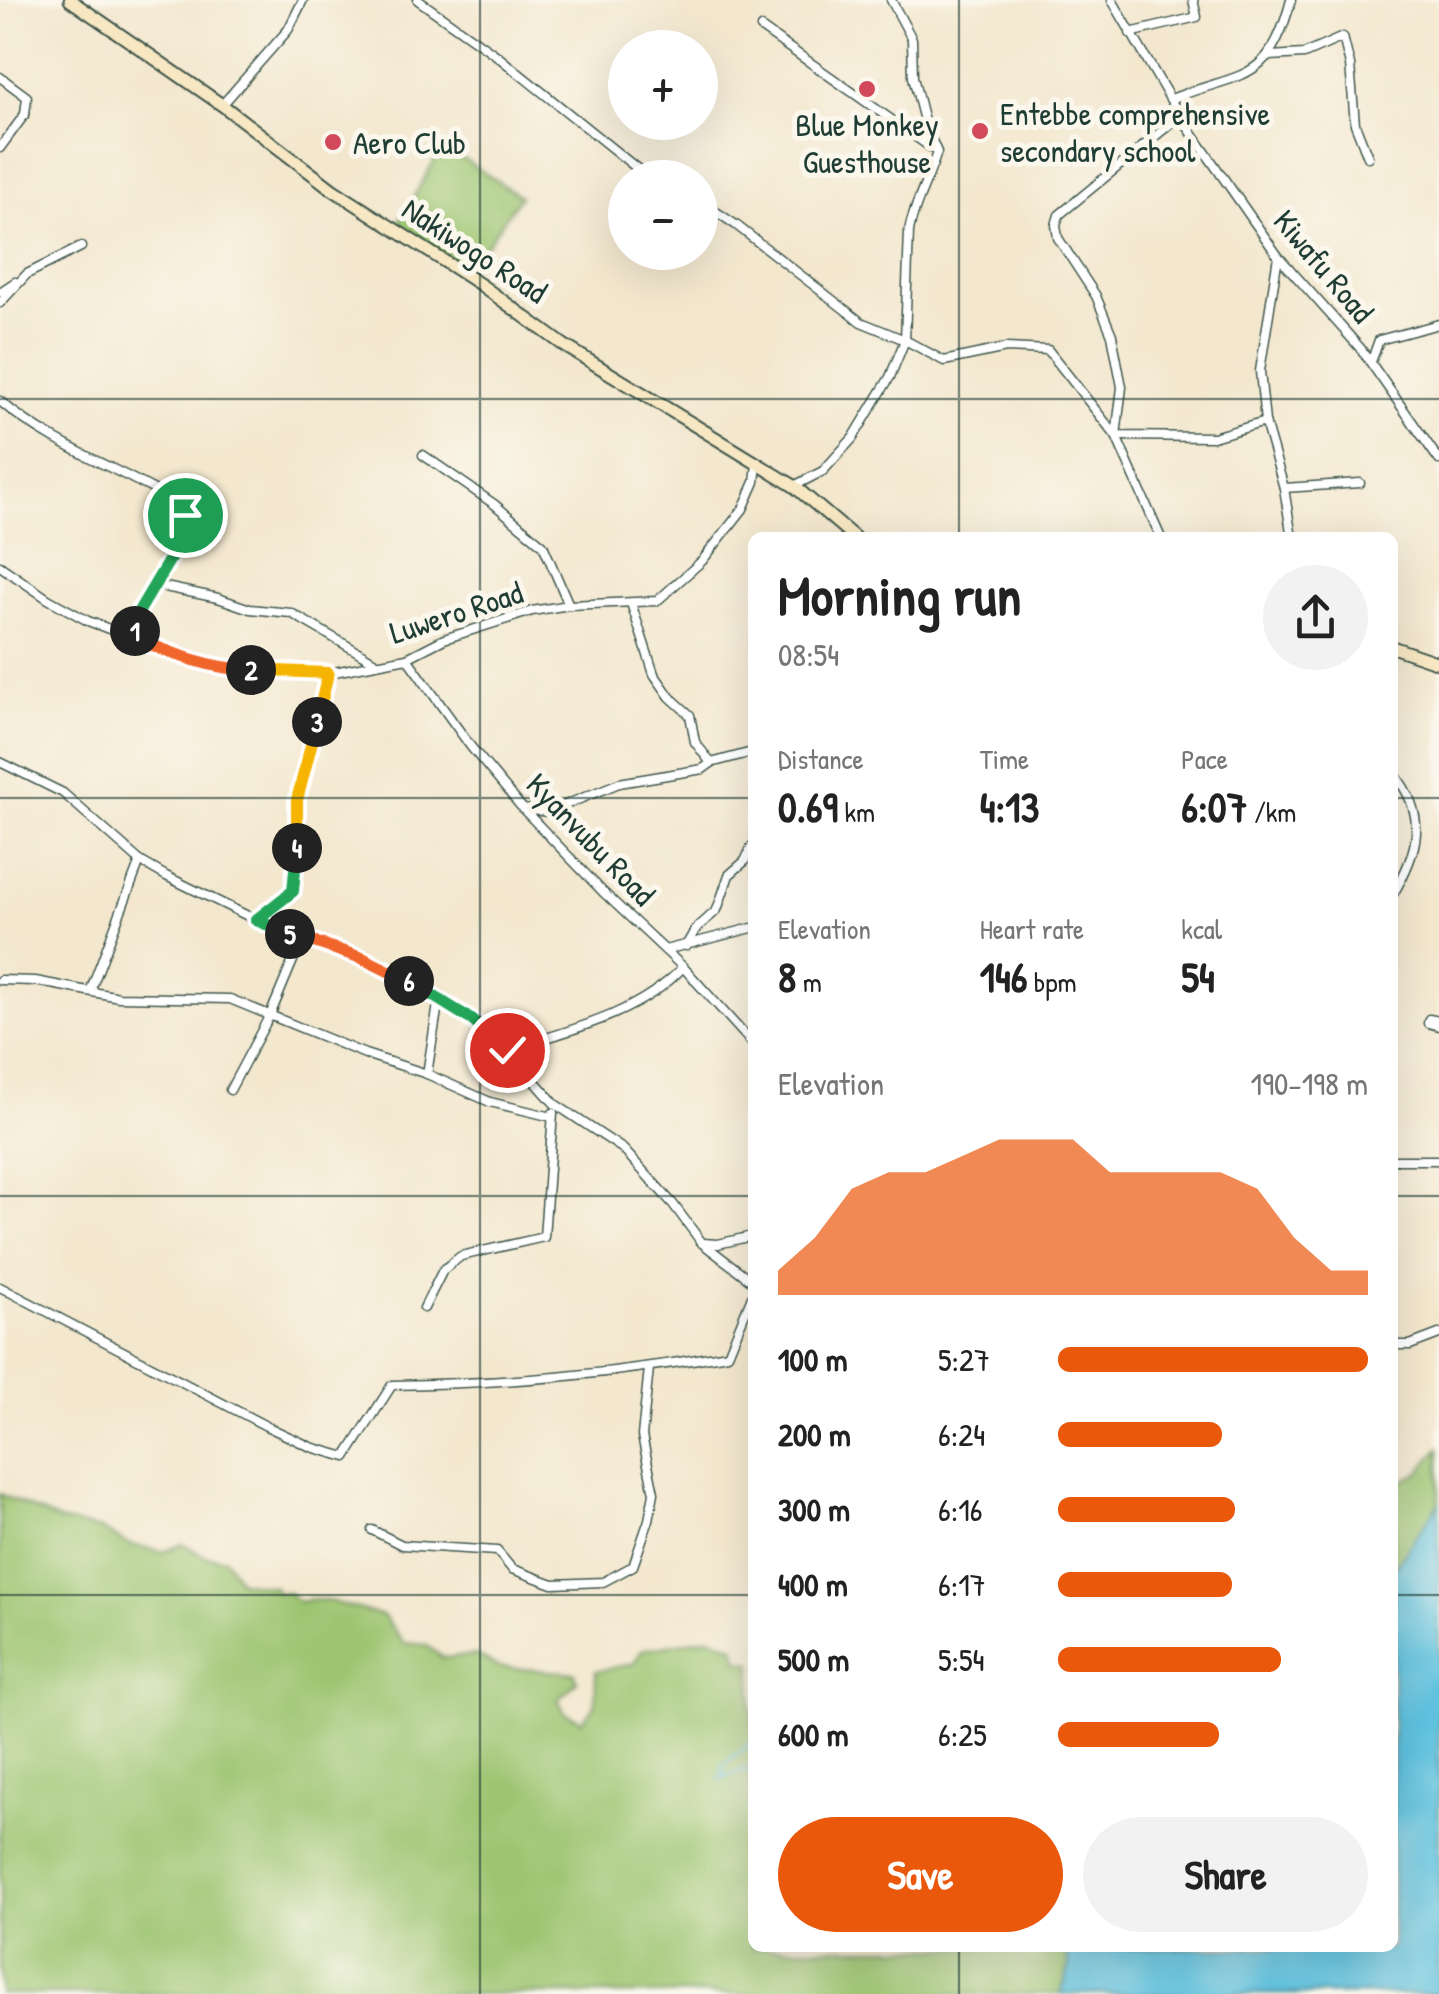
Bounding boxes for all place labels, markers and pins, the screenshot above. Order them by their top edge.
marker: Blue Monkey Guesthouse [856,78,878,100]
place label: Entebbe comprehensive secondary school [1000,92,1271,172]
place label: Blue Monkey Guesthouse [795,103,939,183]
marker: Entebbe comprehensive secondary school [969,120,991,142]
place label: Aero Club [353,121,466,164]
marker: Aero Club [322,131,344,153]
pin [143,473,228,558]
pin: 1 [110,606,160,656]
pin: 2 [226,645,276,695]
pin: 3 [292,697,342,747]
pin: 4 [272,823,322,873]
pin: 5 [265,909,315,959]
pin: 6 [384,956,434,1006]
pin [465,1008,550,1093]

